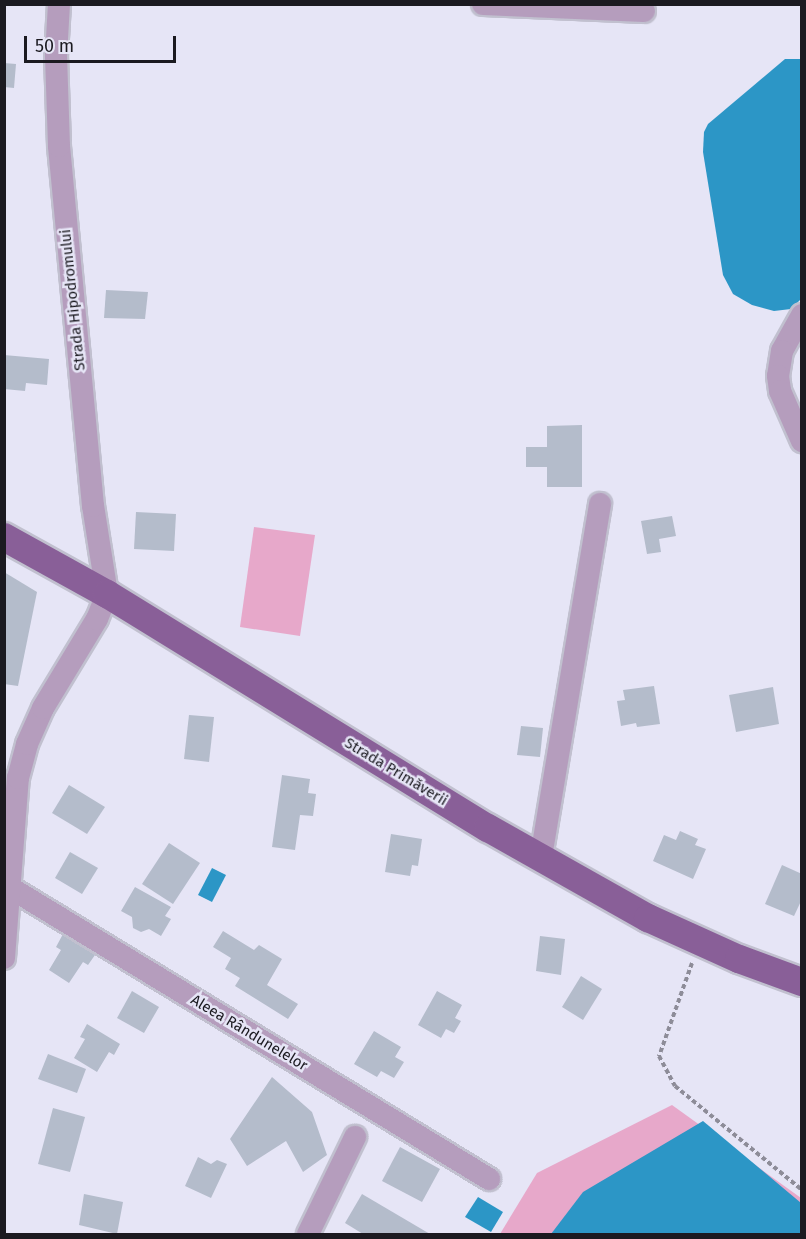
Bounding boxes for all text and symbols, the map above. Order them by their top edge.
scale bar [27,24,178,62]
text: 50 m [35,35,74,57]
street label: Strada Hipodromului [57,228,89,372]
street label: Strada Primăverii [341,734,451,810]
street label: Aleea Rândunelelor [187,991,311,1075]

